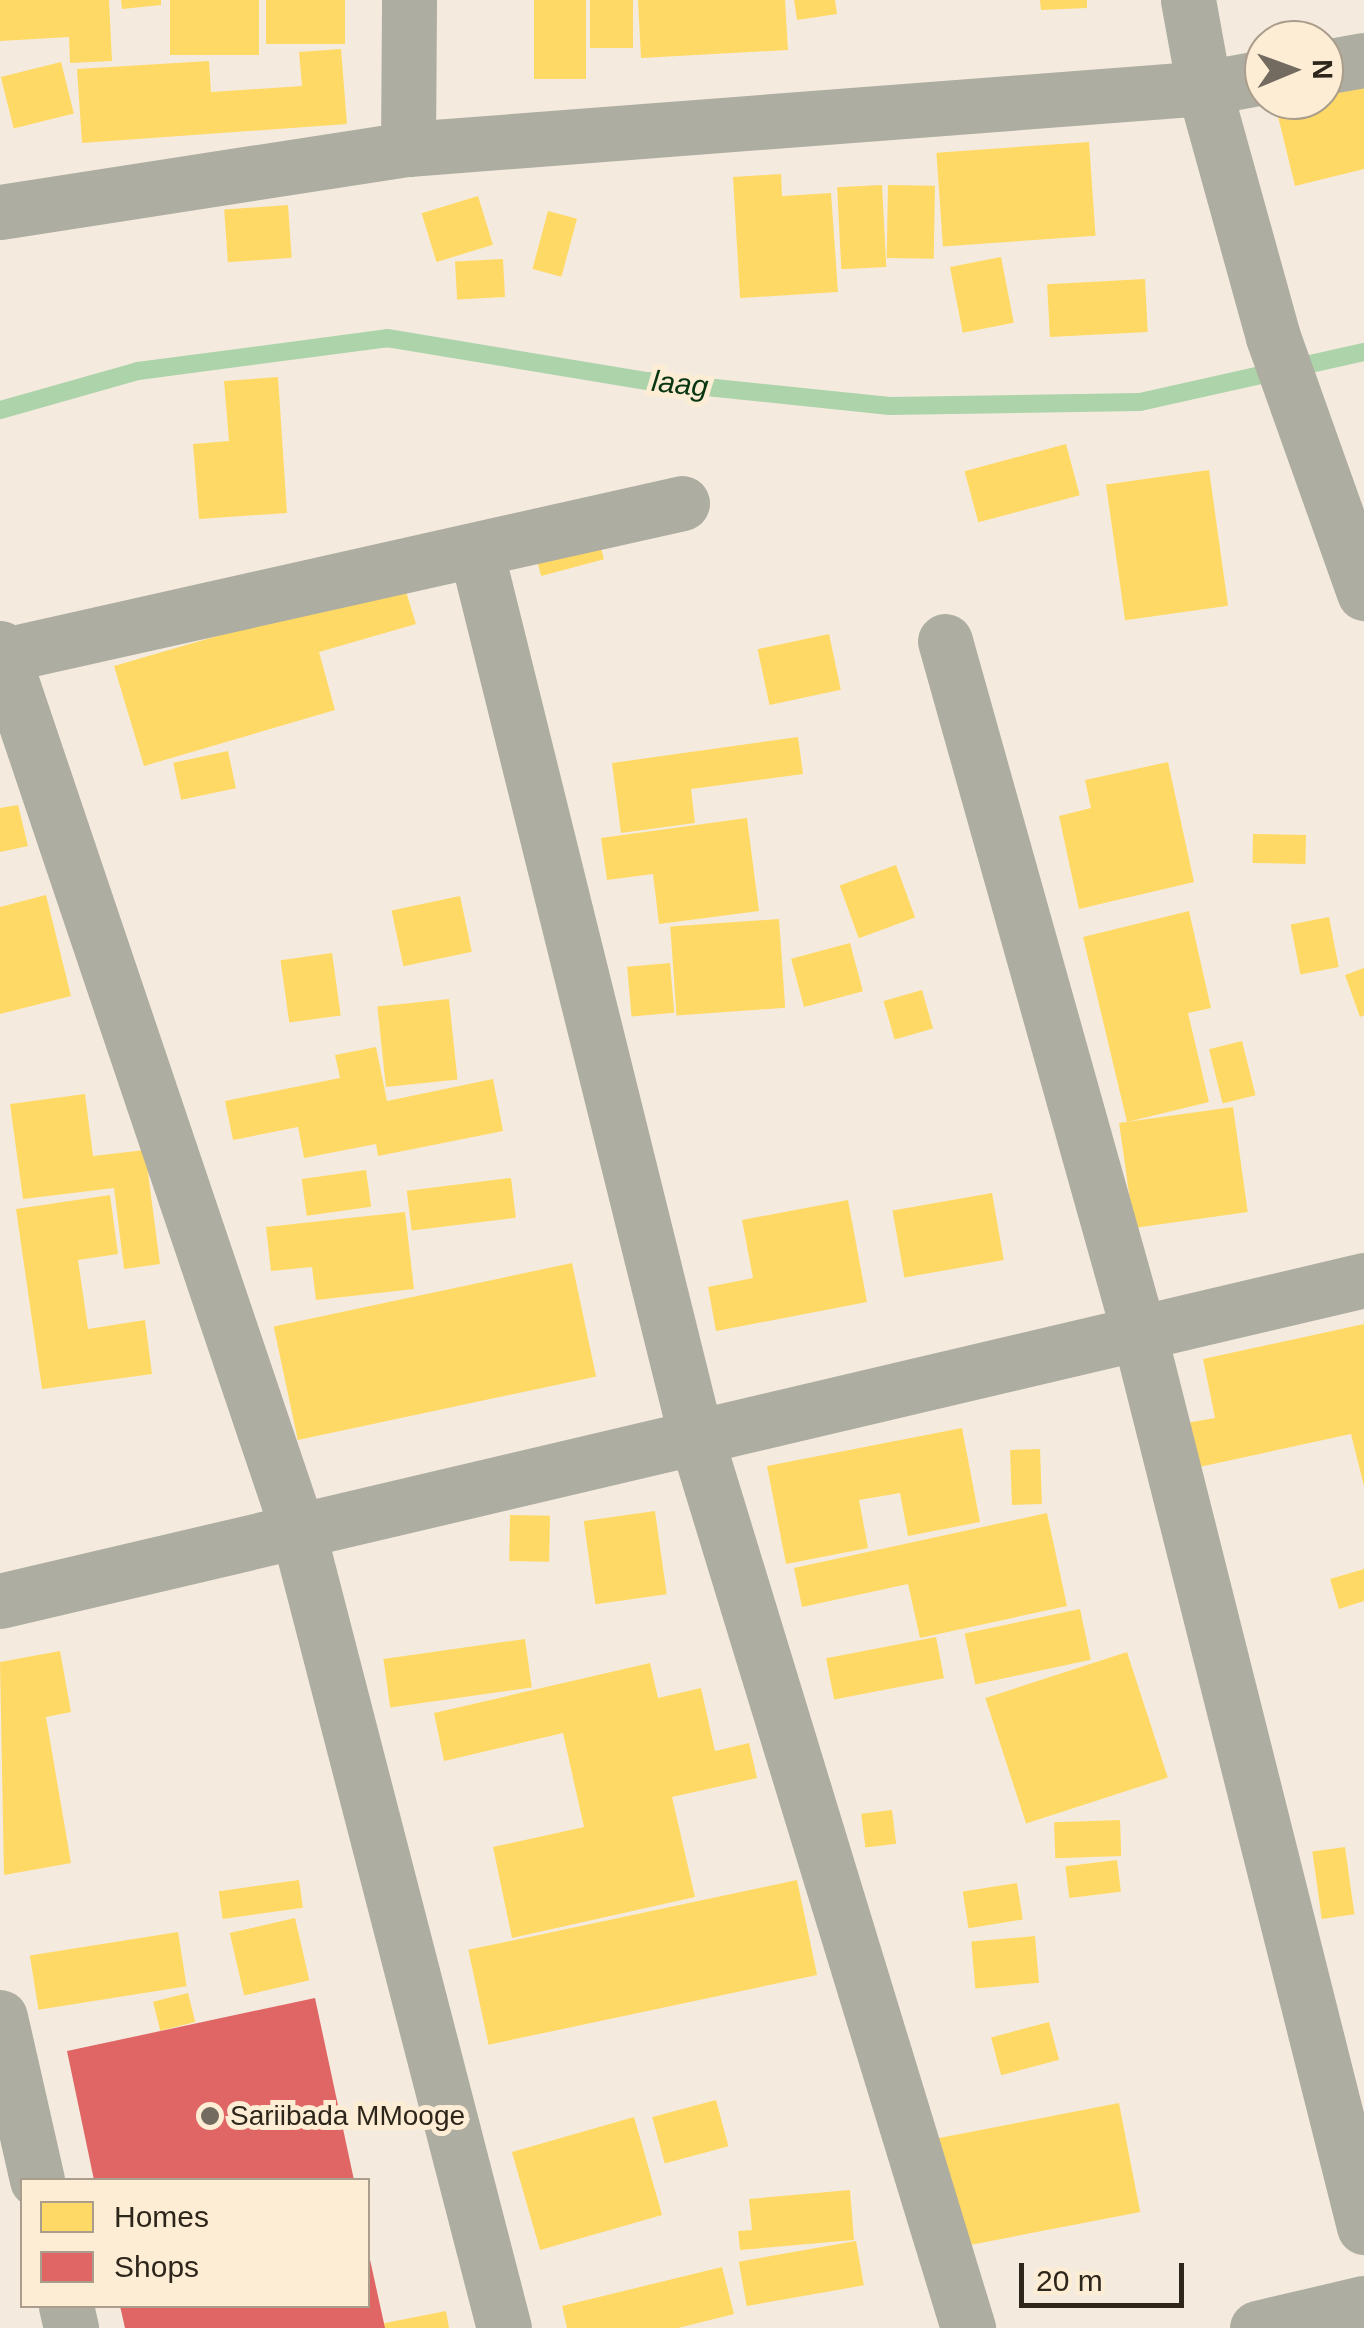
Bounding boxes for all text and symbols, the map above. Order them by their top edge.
north arrow [1244,20,1344,120]
text: N [1307,59,1338,80]
water label: laag [650,363,710,405]
place label: Sariibada MMooge [230,2099,465,2133]
marker: Sariibada MMooge [199,2105,221,2127]
legend [20,2178,370,2308]
text: Homes [114,2200,209,2233]
scale bar [1024,2243,1189,2305]
text: Shops [114,2250,199,2283]
text: 20 m [1036,2264,1103,2297]

